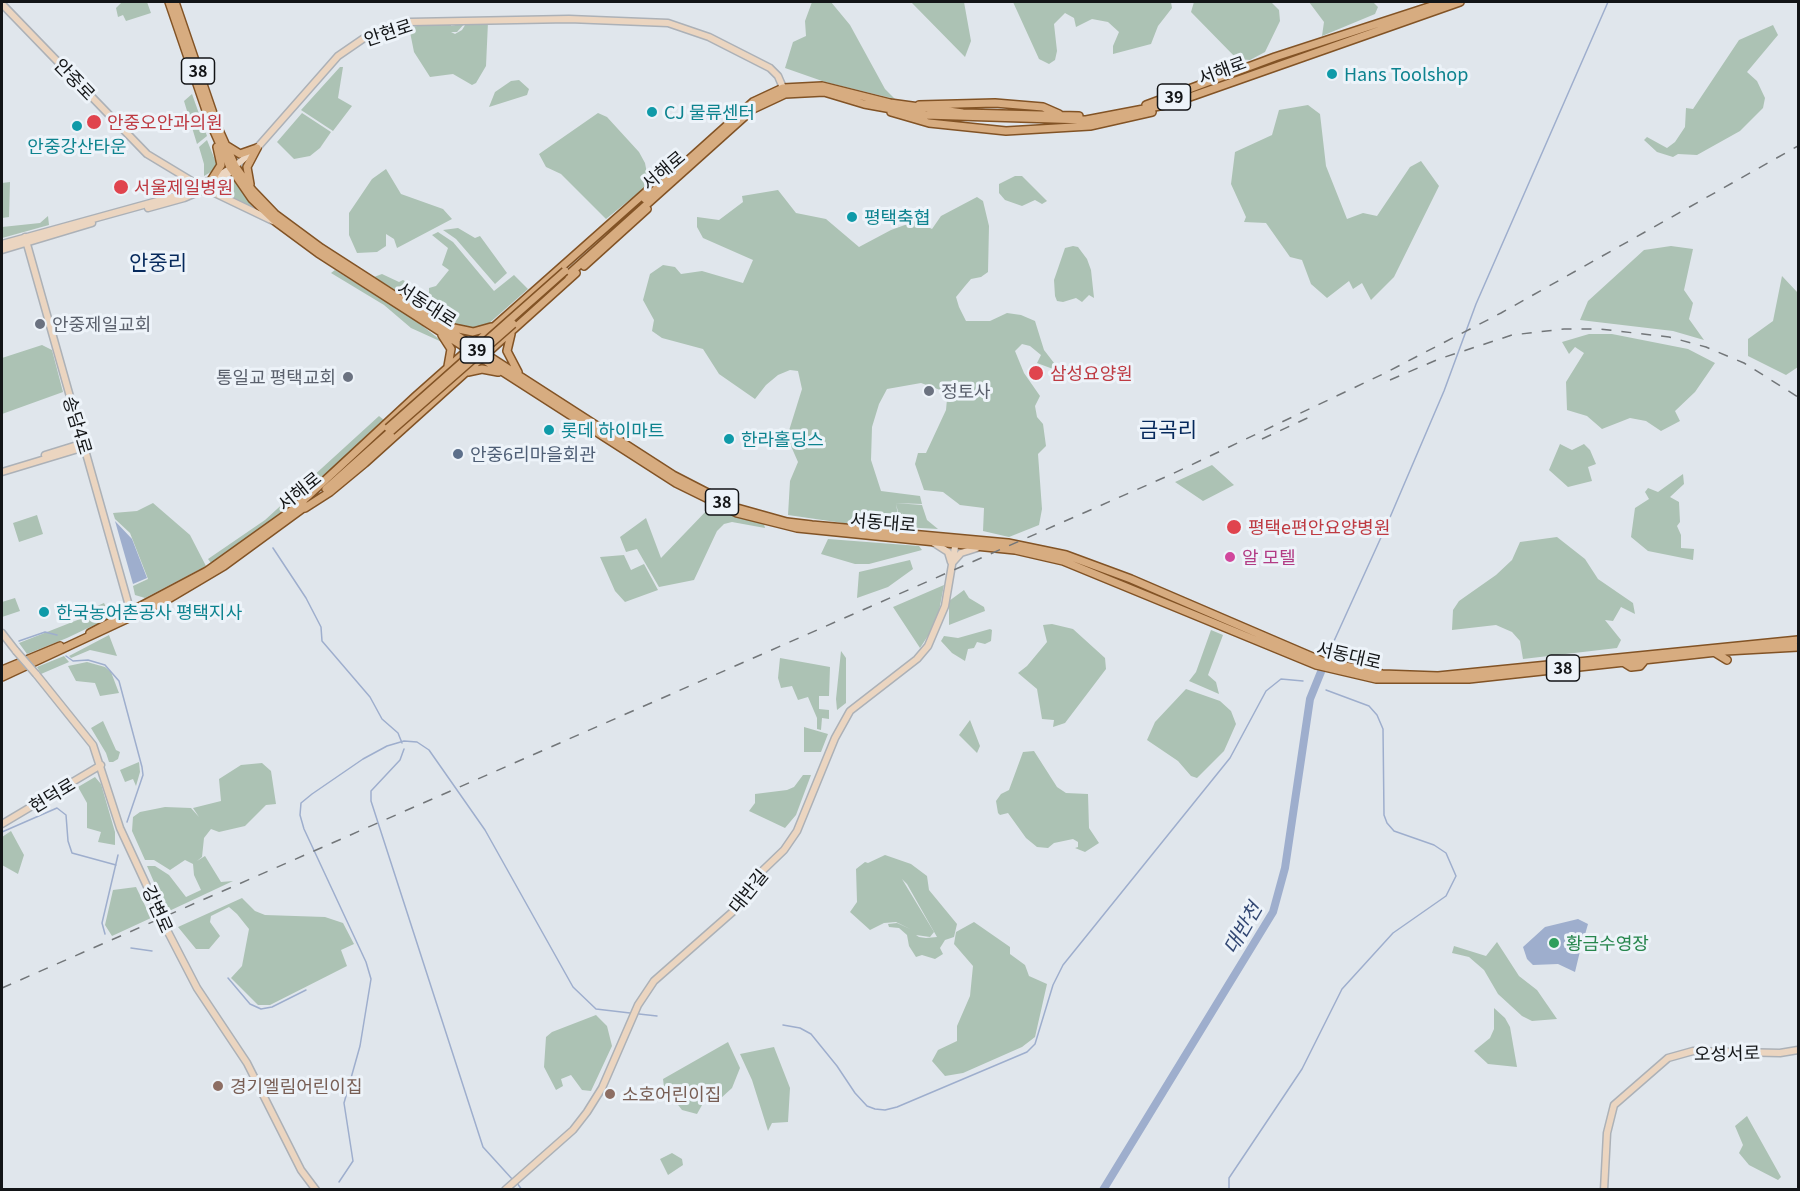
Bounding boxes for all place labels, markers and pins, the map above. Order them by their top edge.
place label: Hans Toolshop [1344,63,1468,85]
marker: Hans Toolshop [1325,67,1339,81]
place label: CJ 물류센터 [664,101,755,123]
marker: CJ 물류센터 [645,105,659,119]
place label: 안중오안과의원 [107,111,223,133]
marker: 안중오안과의원 [85,113,103,131]
marker: 안중강산타운 [70,119,84,133]
place label: 안중강산타운 [27,135,127,157]
place label: 서울제일병원 [134,176,233,198]
marker: 서울제일병원 [112,178,130,196]
place label: 평택축협 [864,206,930,228]
marker: 평택축협 [845,210,859,224]
place label: 안중제일교회 [52,313,151,335]
marker: 안중제일교회 [33,317,47,331]
place label: 삼성요양원 [1050,362,1133,384]
marker: 삼성요양원 [1027,364,1045,382]
place label: 통일교 평택교회 [216,366,336,388]
marker: 통일교 평택교회 [341,370,355,384]
place label: 정토사 [941,380,991,402]
marker: 정토사 [922,384,936,398]
place label: 롯데 하이마트 [561,419,664,441]
marker: 롯데 하이마트 [542,423,556,437]
place label: 한라홀딩스 [741,428,824,450]
marker: 한라홀딩스 [722,432,736,446]
place label: 안중6리마을회관 [470,443,596,465]
marker: 안중6리마을회관 [451,447,465,461]
place label: 평택e편안요양병원 [1248,516,1390,538]
marker: 평택e편안요양병원 [1225,518,1243,536]
place label: 알 모텔 [1242,546,1296,568]
marker: 알 모텔 [1223,550,1237,564]
place label: 한국농어촌공사 평택지사 [56,601,242,623]
marker: 한국농어촌공사 평택지사 [37,605,51,619]
place label: 황금수영장 [1566,932,1649,954]
marker: 황금수영장 [1547,936,1561,950]
place label: 경기엘림어린이집 [230,1075,362,1097]
marker: 경기엘림어린이집 [211,1079,225,1093]
place label: 소호어린이집 [622,1083,721,1105]
marker: 소호어린이집 [603,1087,617,1101]

